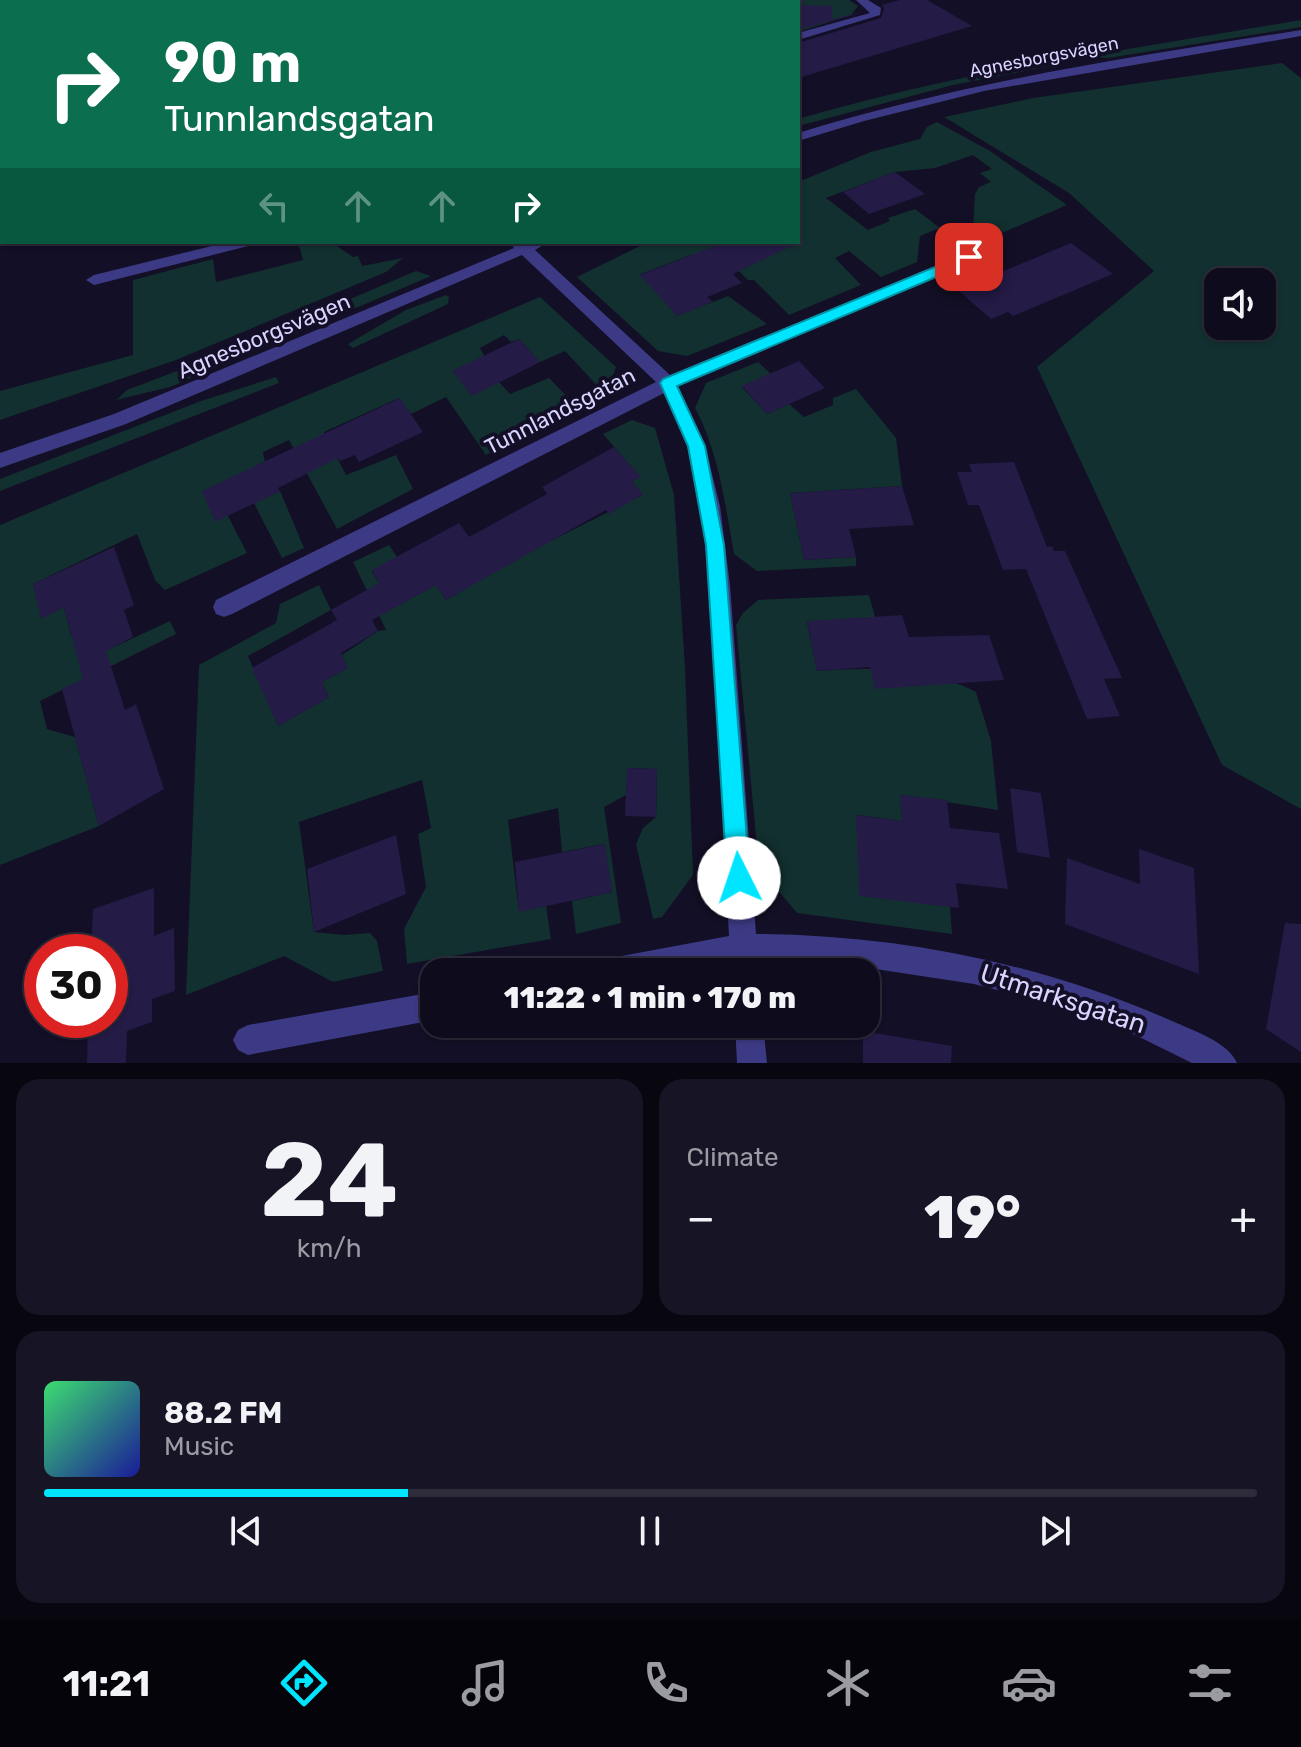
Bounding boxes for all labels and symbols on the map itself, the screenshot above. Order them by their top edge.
street label: Agnesborgsvägen [968,32,1120,82]
pin [935,223,1003,291]
street label: Agnesborgsvägen [174,287,354,385]
street label: Tunnlandsgatan [480,361,640,461]
position arrow [697,836,781,920]
speed limit sign: 30 [24,934,128,1038]
street label: Utmarksgatan [976,958,1150,1040]

